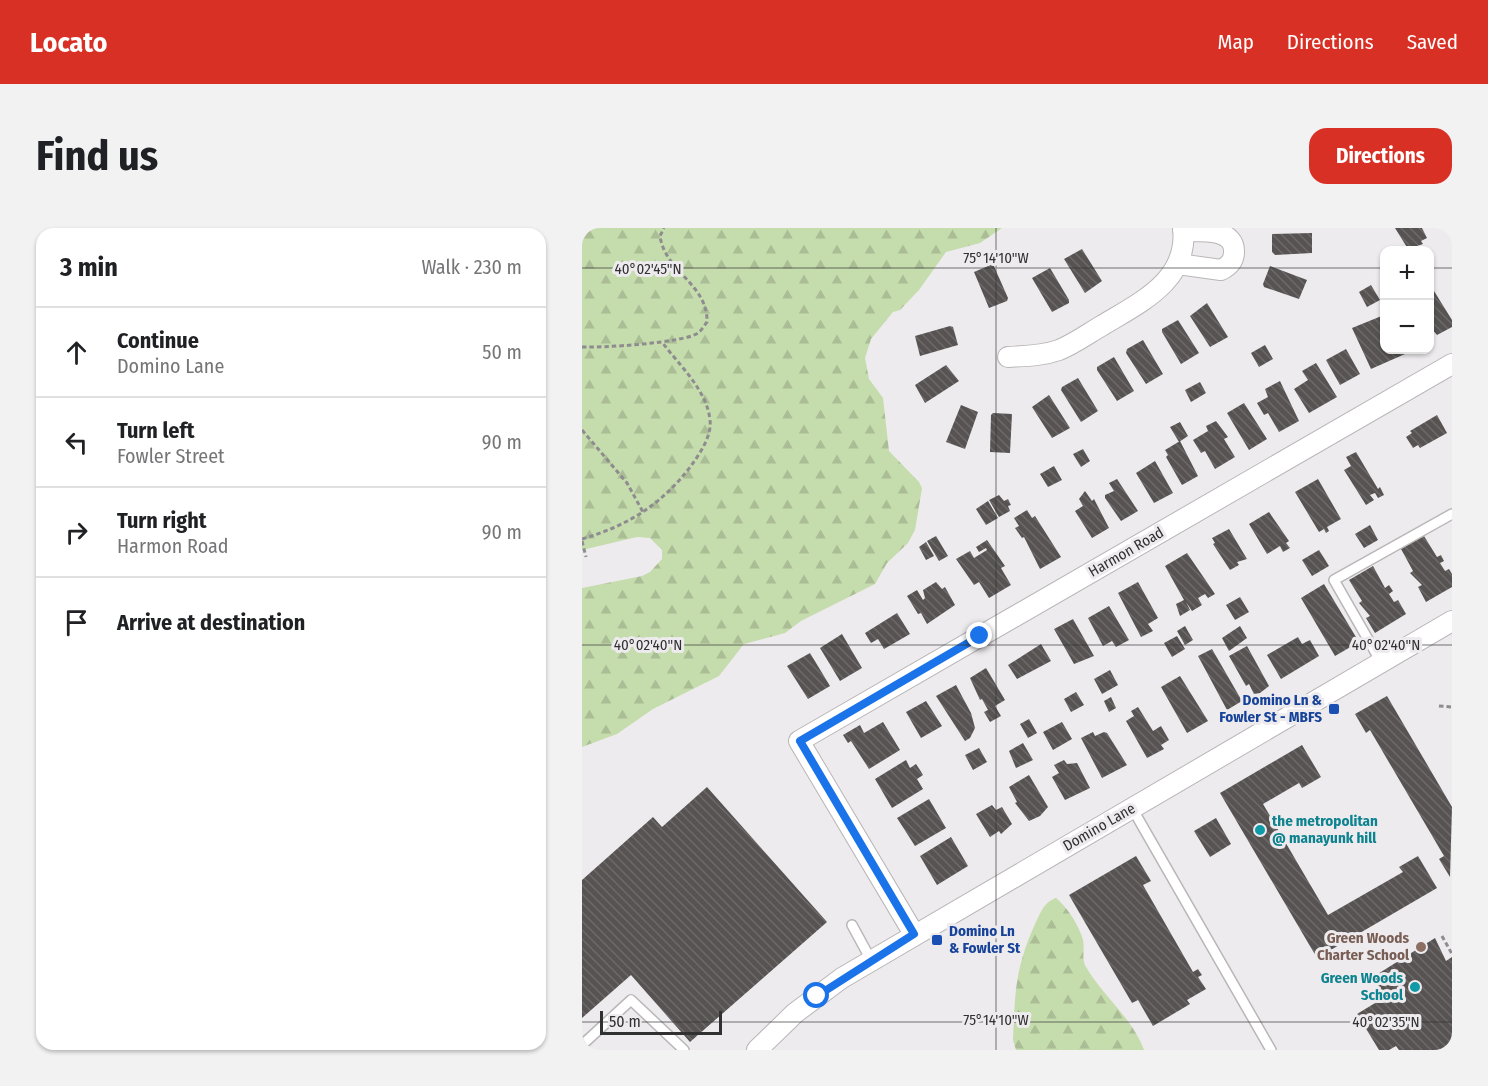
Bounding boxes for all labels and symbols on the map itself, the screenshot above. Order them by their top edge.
text: 75°14'10"W [963,249,1029,267]
text: 40°02'45"N [614,260,682,278]
street label: Harmon Road [1085,523,1167,581]
route end [966,622,992,648]
text: 40°02'40"N [614,636,682,654]
text: 40°02'40"N [1352,636,1420,654]
place label: Domino Ln & Fowler St - MBFS [1219,691,1323,726]
marker: Domino Ln & Fowler St - MBFS [1327,702,1341,716]
street label: Domino Lane [1060,799,1138,855]
place label: the metropolitan @ manayunk hill [1272,812,1378,847]
marker: the metropolitan @ manayunk hill [1253,823,1267,837]
place label: Domino Ln & Fowler St [949,922,1021,957]
place label: Green Woods Charter School [1317,929,1410,964]
marker: Domino Ln & Fowler St [930,933,944,947]
marker: Green Woods Charter School [1414,940,1428,954]
place label: Green Woods School [1321,969,1404,1004]
marker: Green Woods School [1408,980,1422,994]
route start [803,982,829,1008]
scale bar [600,1008,722,1036]
text: 75°14'10"W [963,1011,1029,1029]
text: 40°02'35"N [1352,1013,1420,1031]

